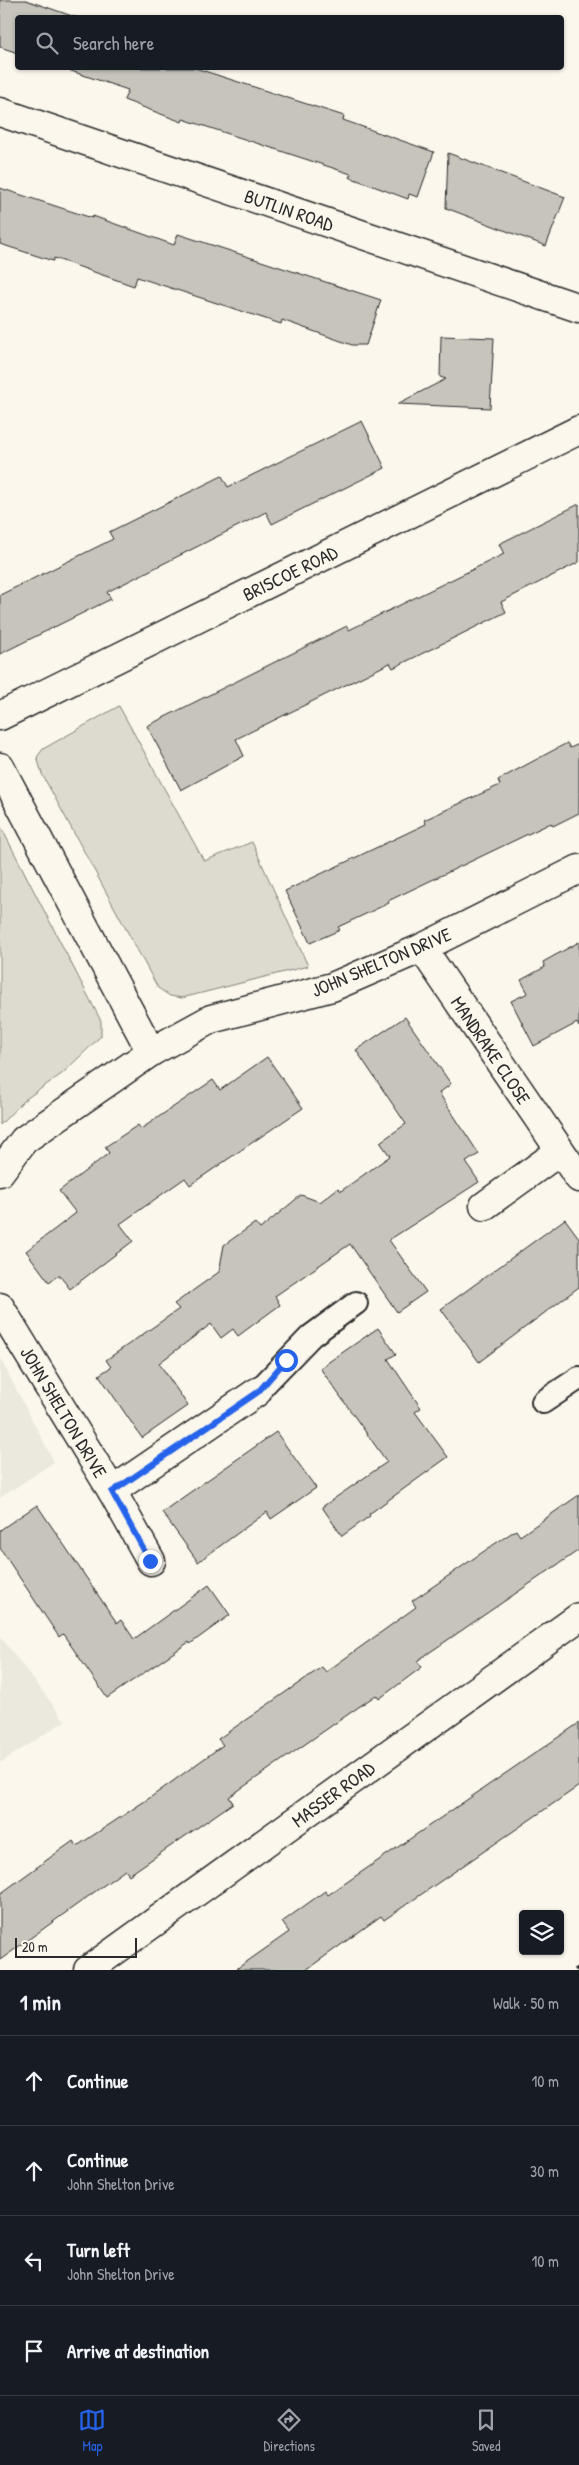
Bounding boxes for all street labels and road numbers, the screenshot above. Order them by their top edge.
street label: BUTLIN ROAD [241,183,337,237]
street label: BRISCOE ROAD [238,539,342,607]
street label: JOHN SHELTON DRIVE [307,921,455,1003]
street label: MANDRAKE CLOSE [445,991,537,1110]
street label: JOHN SHELTON DRIVE [14,1341,114,1483]
street label: MASSER ROAD [286,1755,380,1833]

